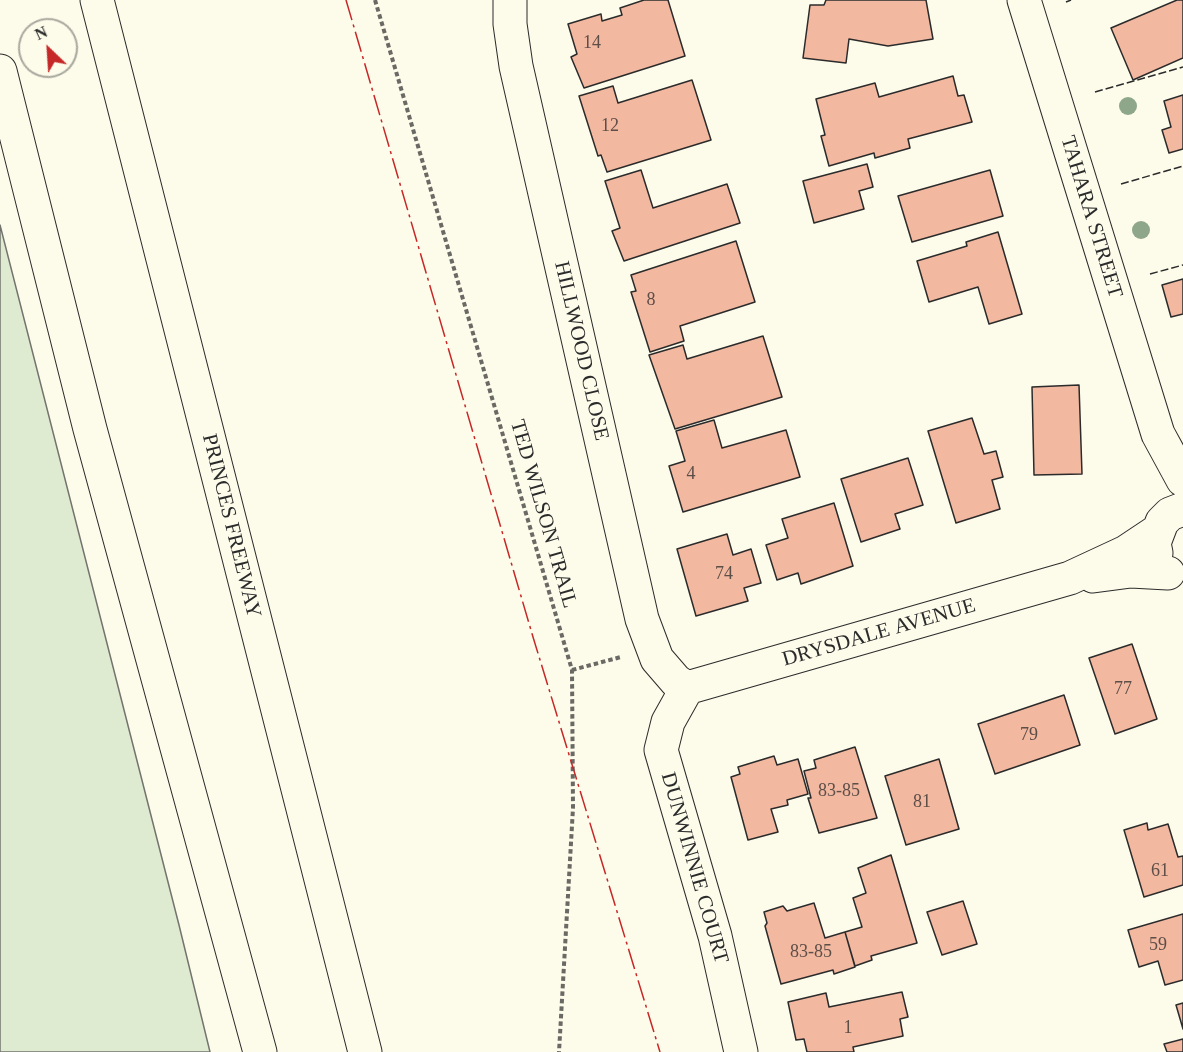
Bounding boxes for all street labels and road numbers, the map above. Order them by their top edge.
street label: TAHARA STREET [1054,133,1128,301]
street label: HILLWOOD CLOSE [548,259,614,443]
street label: TED WILSON TRAIL [504,417,582,611]
street label: PRINCES FREEWAY [196,431,266,621]
street label: DRYSDALE AVENUE [780,593,978,673]
street label: DUNWINNIE COURT [655,770,733,966]

